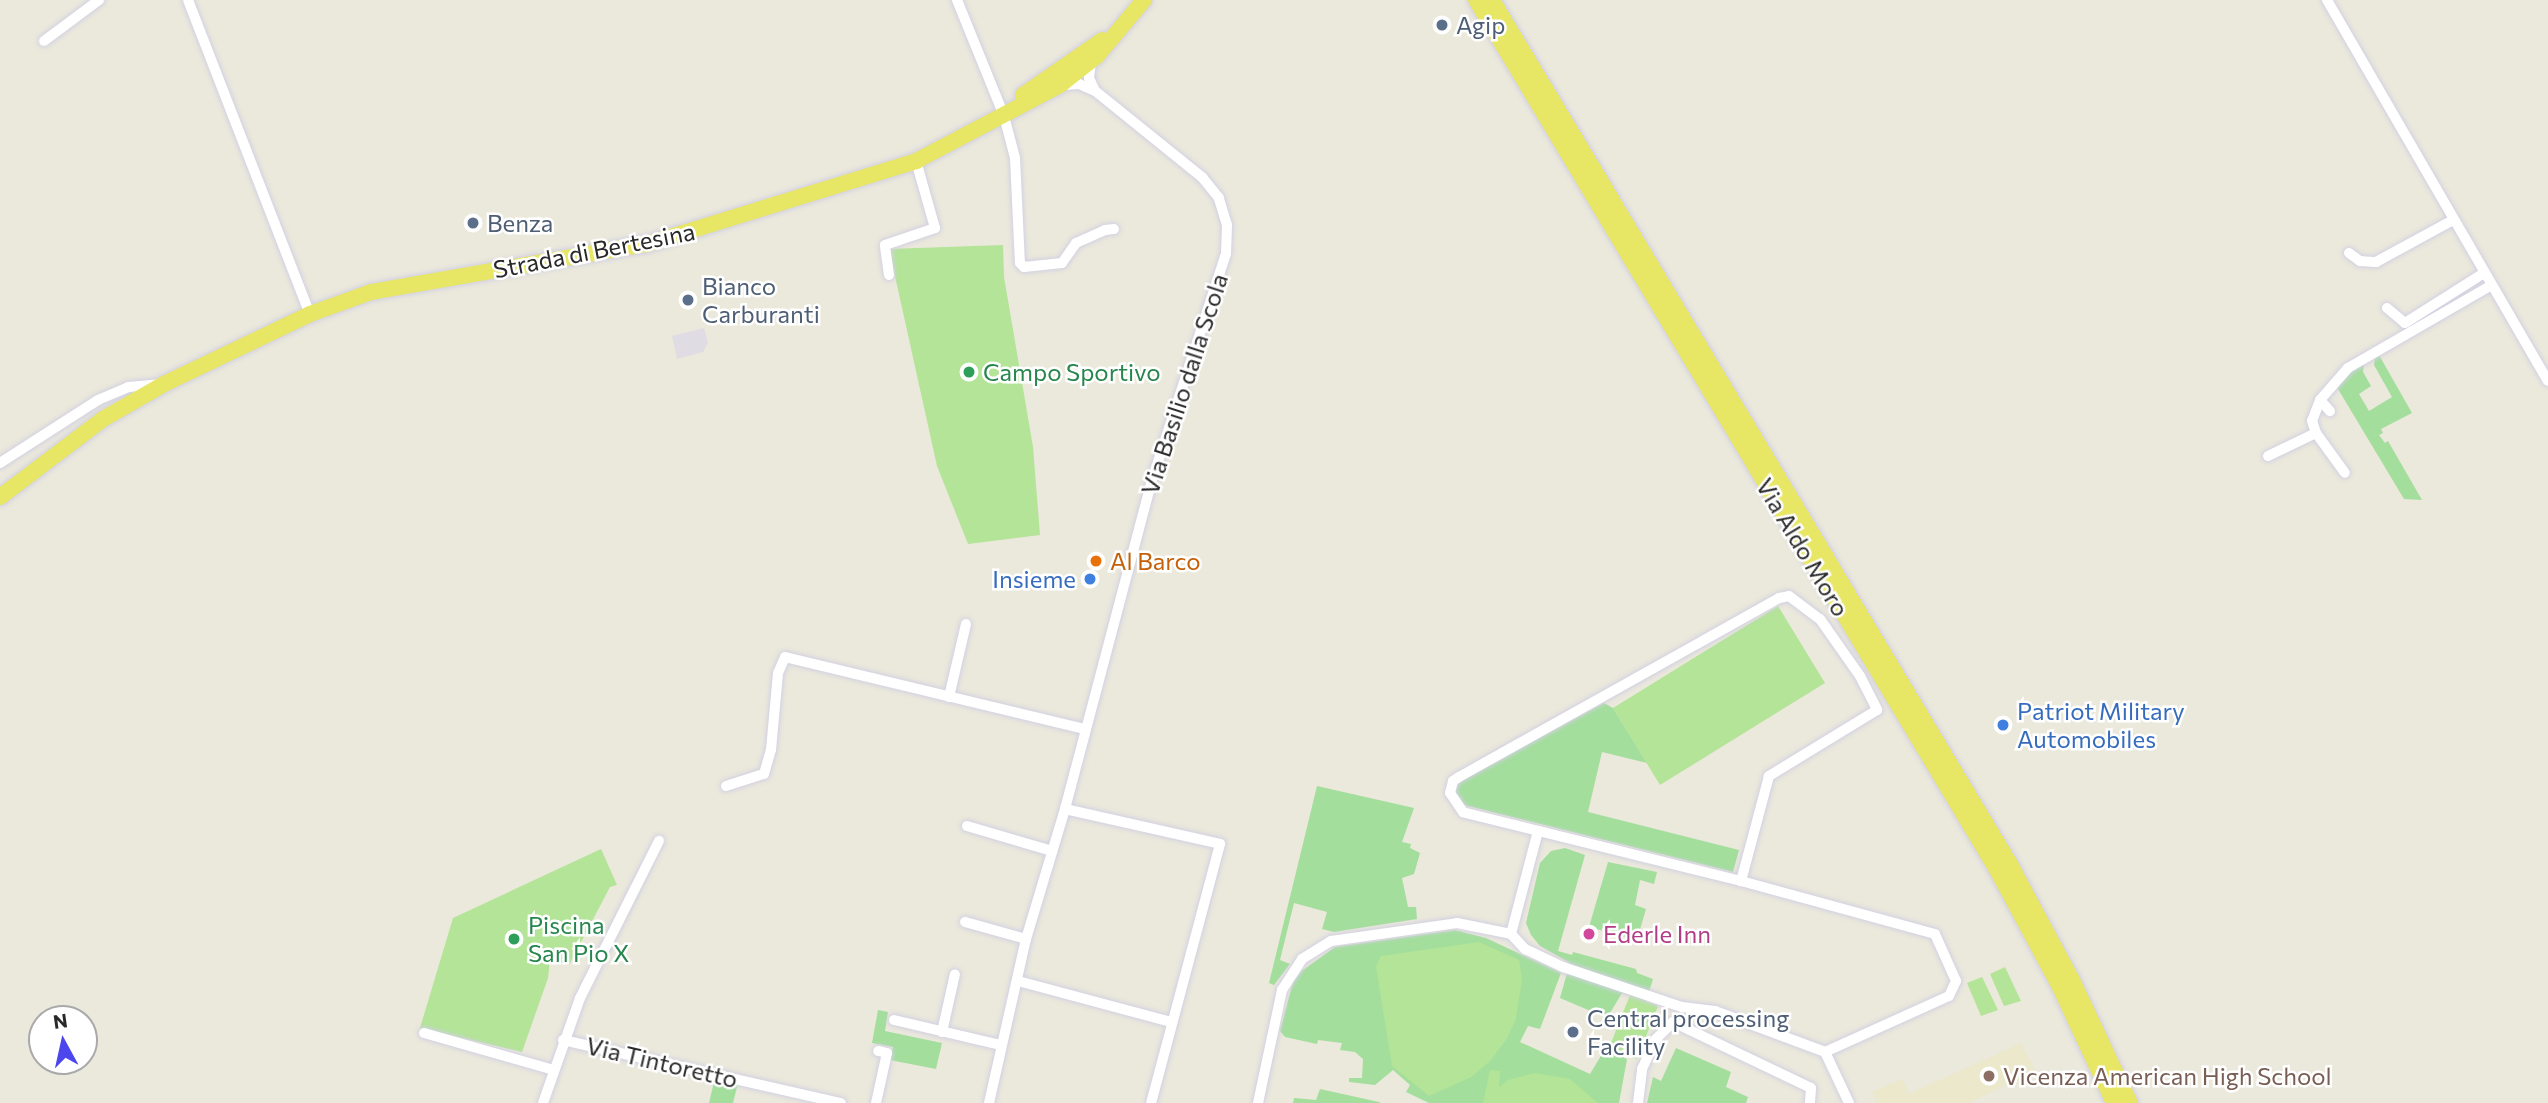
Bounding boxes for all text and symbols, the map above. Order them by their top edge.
place label: Agip [1456,11,1505,39]
marker: Agip [1434,17,1450,33]
place label: Benza [487,209,553,237]
marker: Benza [465,215,481,231]
street label: Strada di Bertesina [491,216,697,284]
street label: Via Basilio dalla Scola [1135,270,1233,498]
place label: Bianco Carburanti [702,272,820,328]
marker: Bianco Carburanti [680,292,696,308]
place label: Campo Sportivo [983,358,1160,386]
marker: Campo Sportivo [961,364,977,380]
street label: Via Aldo Moro [1750,473,1856,621]
place label: Al Barco [1110,547,1201,575]
marker: Al Barco [1088,553,1104,569]
place label: Insieme [992,565,1076,593]
marker: Insieme [1082,571,1098,587]
place label: Patriot Military Automobiles [2017,697,2185,753]
marker: Patriot Military Automobiles [1995,717,2011,733]
place label: Piscina San Pio X [528,911,629,967]
place label: Ederle Inn [1603,920,1711,948]
marker: Ederle Inn [1581,926,1597,942]
marker: Piscina San Pio X [506,931,522,947]
place label: Central processing Facility [1587,1004,1789,1060]
north arrow [28,1005,98,1075]
text: N [52,1008,69,1033]
marker: Central processing Facility [1565,1024,1581,1040]
street label: Via Tintoretto [583,1031,741,1093]
place label: Vicenza American High School [2003,1062,2332,1090]
marker: Vicenza American High School [1981,1068,1997,1084]

